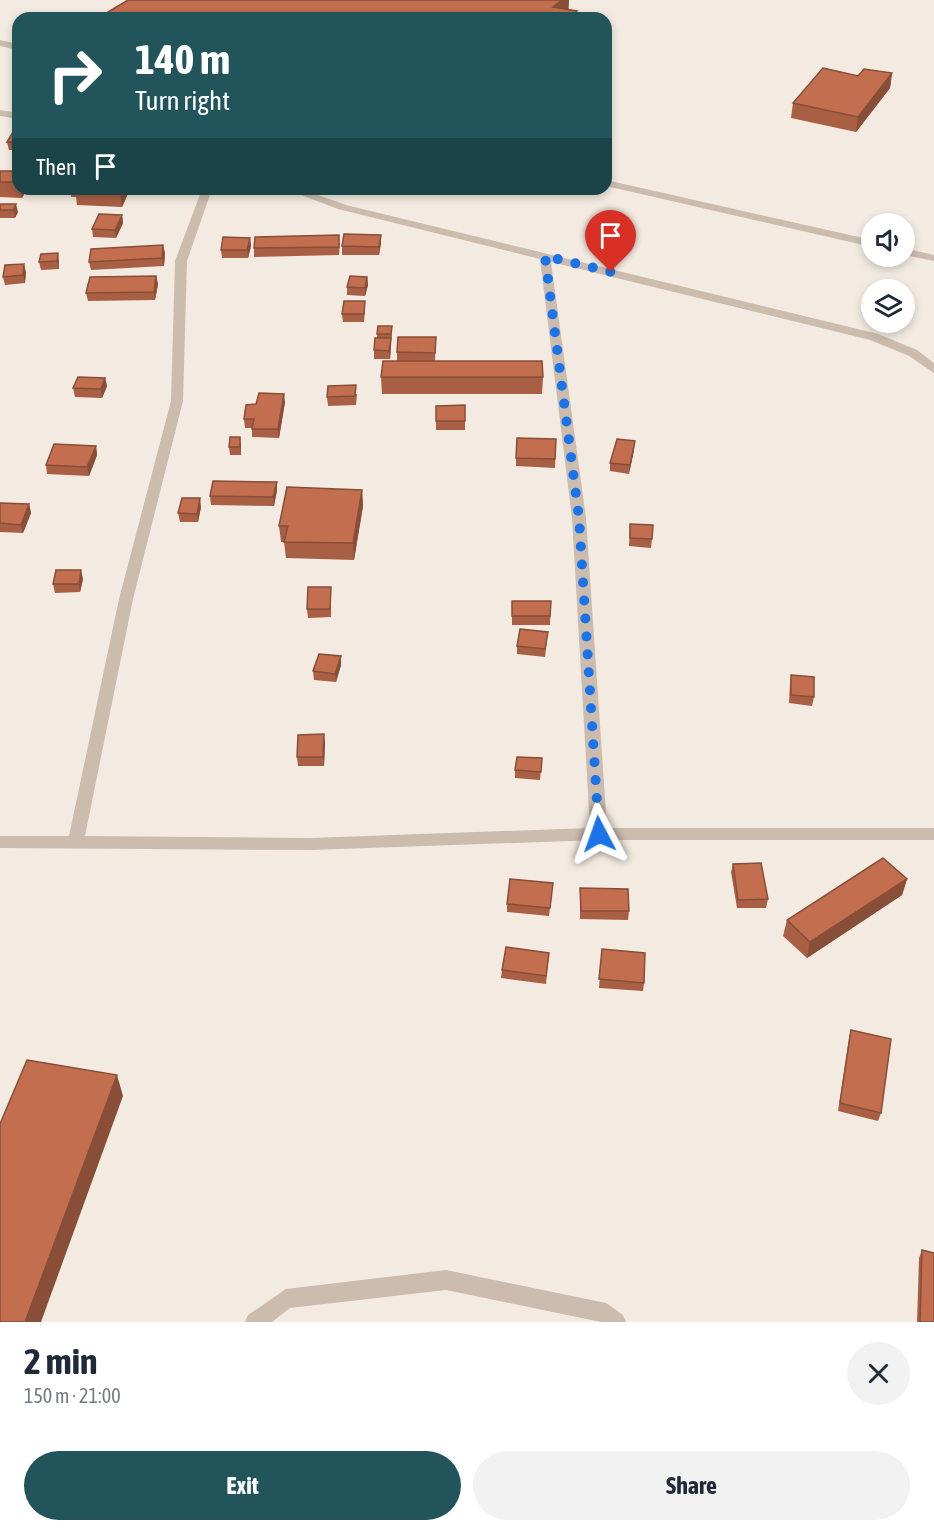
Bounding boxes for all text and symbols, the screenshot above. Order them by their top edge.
text: 140 m [135,35,230,83]
icon: right [36,36,114,114]
text: Turn right [135,85,230,116]
icon: arrive [89,150,122,183]
text: Then [36,154,77,180]
pin [585,210,636,272]
map controls [861,213,915,333]
button: sound [861,213,915,267]
icon: arrive [594,219,627,252]
button: layers [861,279,915,333]
position arrow [567,802,631,866]
text: 2 min [24,1340,98,1382]
button: close [847,1342,910,1405]
text: 150 m · 21:00 [24,1384,121,1407]
button: Exit [24,1451,461,1520]
button: Share [473,1451,910,1520]

